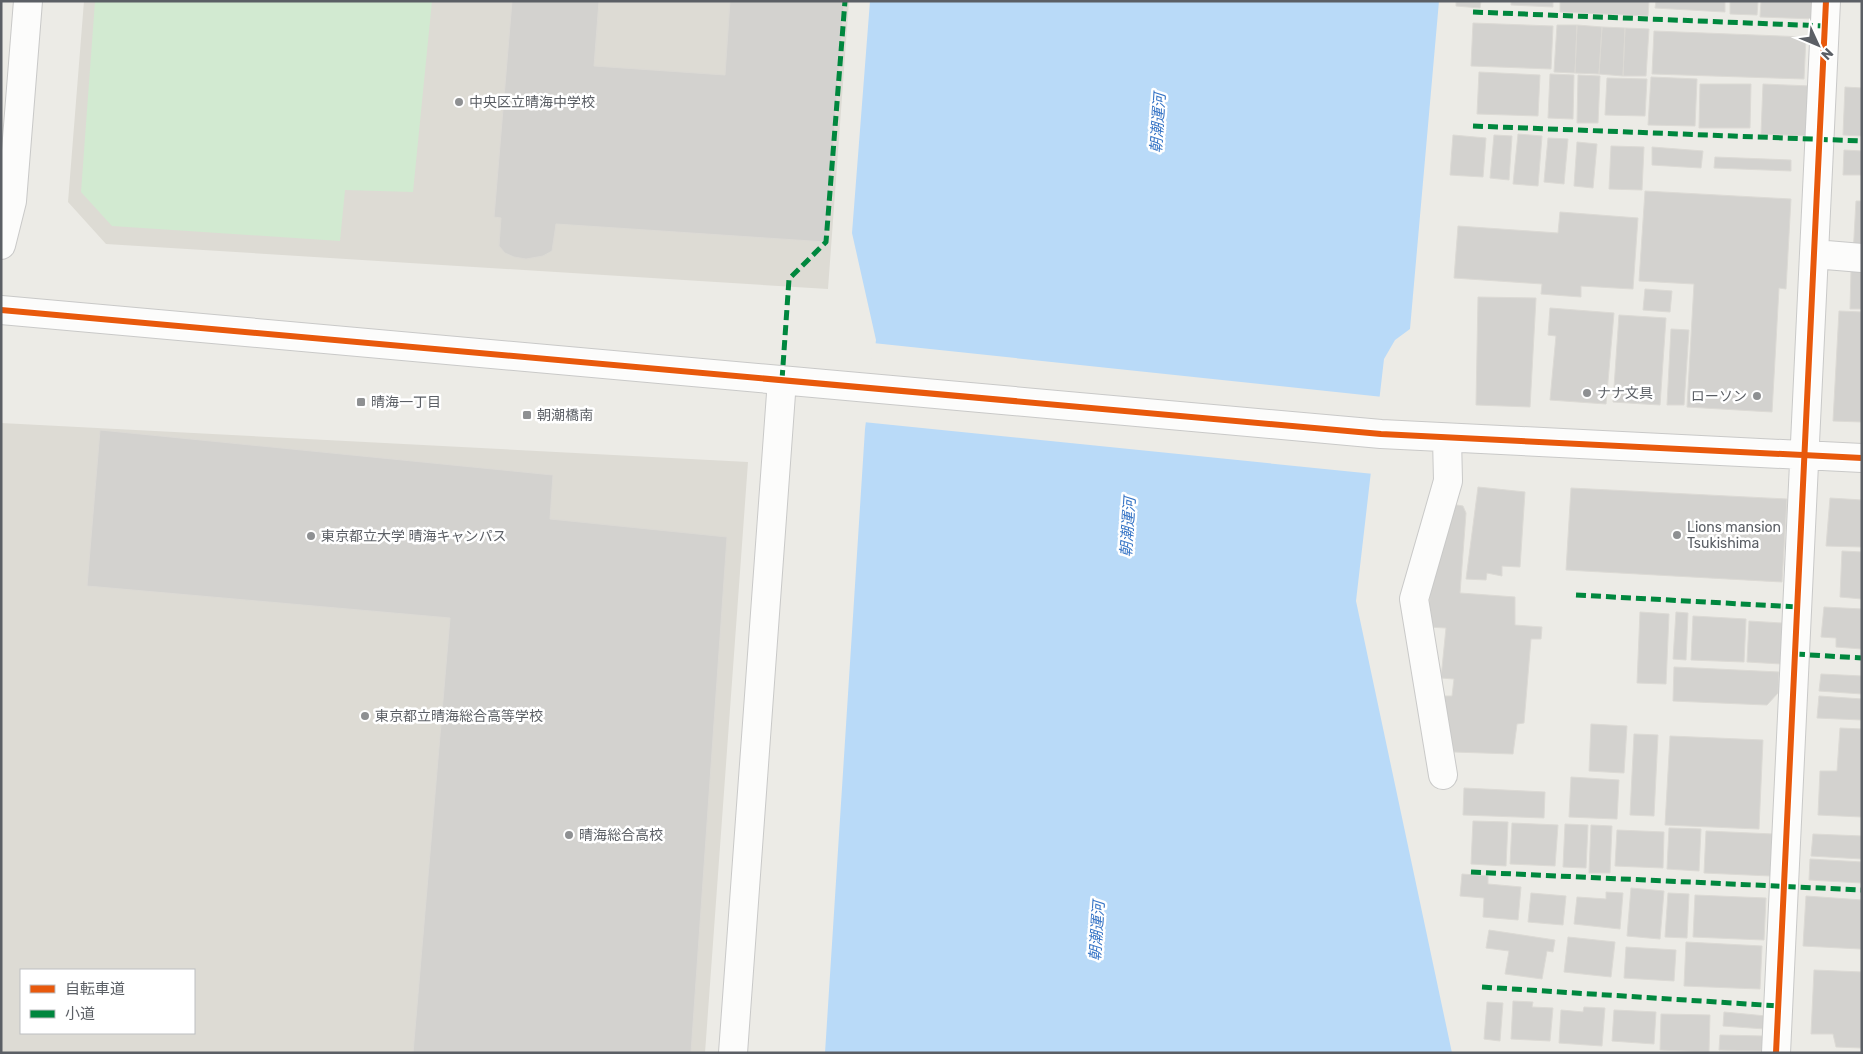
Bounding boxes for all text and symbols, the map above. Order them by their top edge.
north arrow [1793,20,1843,70]
text: N [1817,44,1837,63]
water label: 朝潮運河 [1147,89,1169,154]
place label: 中央区立晴海中学校 [469,94,595,111]
marker: 中央区立晴海中学校 [453,96,465,108]
place label: ナナ文具 [1597,385,1653,402]
marker: ナナ文具 [1581,387,1593,399]
place label: ローソン [1691,388,1747,405]
marker: ローソン [1751,390,1763,402]
place label: 晴海一丁目 [371,394,441,411]
marker: 晴海一丁目 [355,396,367,408]
place label: 朝潮橋南 [537,407,593,424]
marker: 朝潮橋南 [521,409,533,421]
water label: 朝潮運河 [1117,493,1139,558]
place label: Lions mansion Tsukishima [1687,519,1781,552]
place label: 東京都立大学 晴海キャンパス [321,528,506,545]
marker: Lions mansion Tsukishima [1671,529,1683,541]
marker: 東京都立大学 晴海キャンパス [305,530,317,542]
place label: 東京都立晴海総合高等学校 [375,708,543,725]
marker: 東京都立晴海総合高等学校 [359,710,371,722]
place label: 晴海総合高校 [579,827,663,844]
marker: 晴海総合高校 [563,829,575,841]
water label: 朝潮運河 [1086,897,1108,962]
legend [20,969,195,1034]
text: 自転車道 [65,980,125,998]
text: 小道 [65,1005,95,1023]

